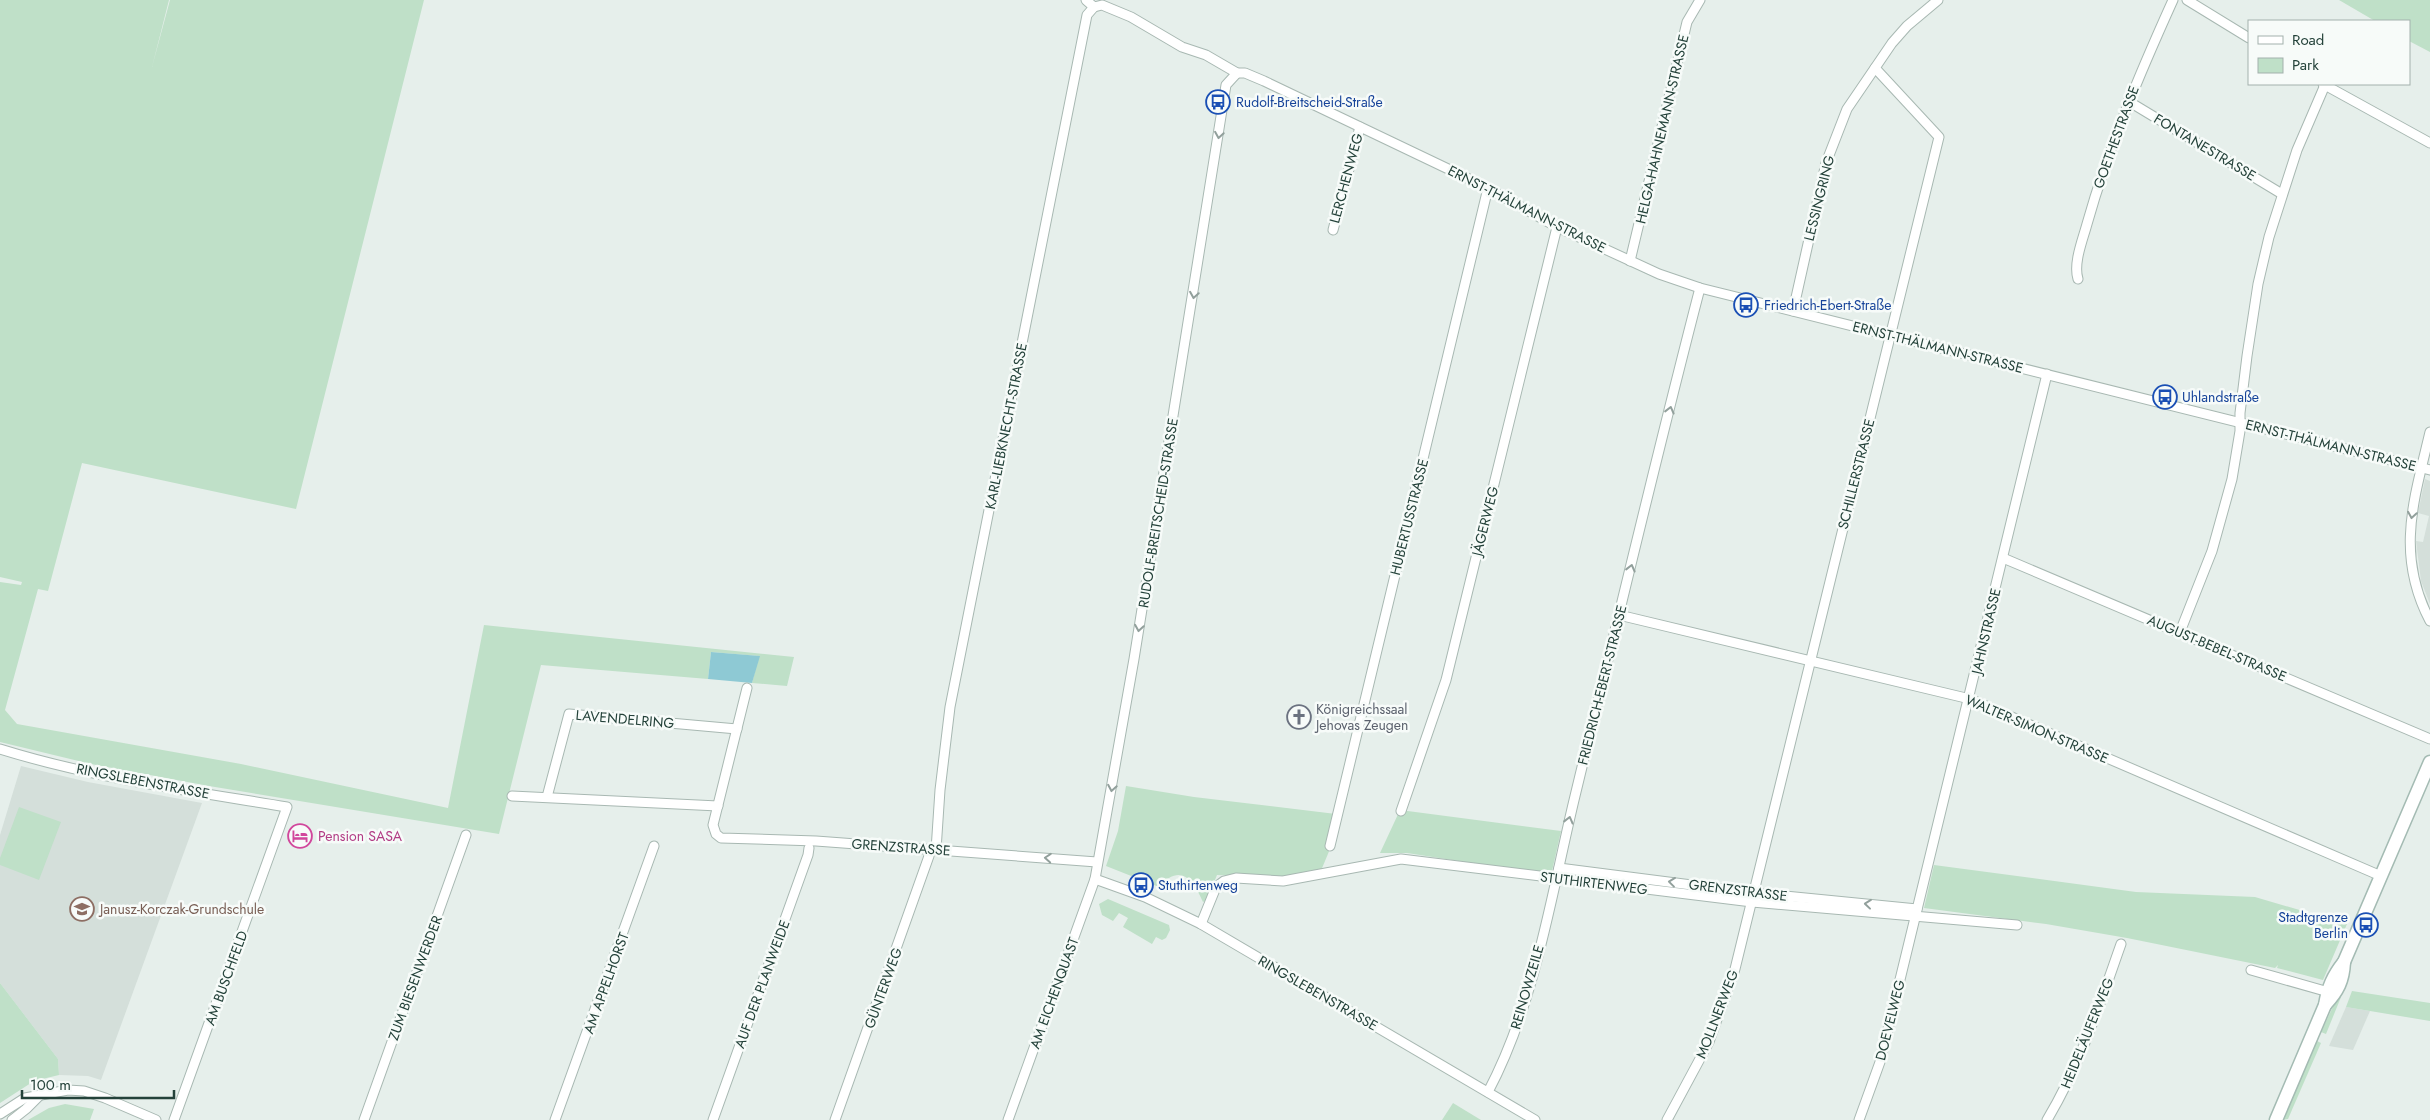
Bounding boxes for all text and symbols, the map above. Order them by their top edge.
legend [2248,20,2410,85]
text: Road [2292,29,2324,51]
street label: HELGA-HAHNEMANN-STRASSE [1630,32,1694,226]
text: Park [2292,54,2319,76]
street label: GOETHESTRASSE [2088,83,2144,191]
bus stop icon: Rudolf-Breitscheid-Straße [1205,89,1231,115]
place label: Rudolf-Breitscheid-Straße [1236,92,1383,112]
street label: FONTANESTRASSE [2150,109,2260,185]
one-way arrow [1214,131,1225,139]
street label: LERCHENWEG [1324,131,1368,225]
street label: LESSINGRING [1799,153,1839,243]
street label: ERNST-THÄLMANN-STRASSE [1444,160,1610,258]
one-way arrow [1190,291,1200,300]
bus stop icon: Friedrich-Ebert-Straße [1733,292,1759,318]
place label: Friedrich-Ebert-Straße [1764,295,1891,315]
street label: ERNST-THÄLMANN-STRASSE [1851,316,2025,378]
street label: KARL-LIEBKNECHT-STRASSE [980,341,1032,511]
bus stop icon: Uhlandstraße [2152,384,2178,410]
place label: Uhlandstraße [2182,387,2259,407]
one-way arrow [1664,406,1675,415]
street label: ERNST-THÄLMANN-STRASSE [2244,414,2418,476]
street label: RUDOLF-BREITSCHEID-STRASSE [1133,417,1183,609]
street label: SCHILLERSTRASSE [1833,417,1879,531]
street label: HUBERTUSSTRASSE [1385,457,1433,577]
street label: JÄGERWEG [1466,484,1503,560]
one-way arrow [2407,512,2418,520]
one-way arrow [1625,563,1636,572]
street label: JAHNSTRASSE [1966,586,2006,678]
street label: FRIEDRICH-EBERT-STRASSE [1572,603,1632,767]
street label: AUGUST-BEBEL-STRASSE [2144,610,2290,686]
one-way arrow [1135,624,1145,633]
street label: WALTER-SIMON-STRASSE [1962,690,2112,768]
place label: Königreichssaal Jehovas Zeugen [1314,699,1408,735]
church icon: Königreichssaal Jehovas Zeugen [1286,704,1312,730]
street label: LAVENDELRING [575,705,675,733]
street label: RINGSLEBENSTRASSE [75,758,211,804]
one-way arrow [1107,784,1118,793]
one-way arrow [1563,816,1574,825]
hotel icon: Pension SASA [287,823,313,849]
place label: Pension SASA [318,826,403,846]
street label: GRENZSTRASSE [851,834,951,860]
one-way arrow [1044,853,1052,864]
street label: STUTHIRTENWEG [1539,866,1649,900]
bus stop icon: Stuthirtenweg [1128,872,1154,898]
street label: GRENZSTRASSE [1688,874,1788,906]
place label: Stuthirtenweg [1158,875,1238,895]
one-way arrow [1668,877,1676,888]
school or university icon: Janusz-Korczak-Grundschule [69,896,95,922]
place label: Janusz-Korczak-Grundschule [98,899,264,919]
one-way arrow [1864,899,1872,910]
place label: Stadtgrenze Berlin [2278,907,2348,943]
bus stop icon: Stadtgrenze Berlin [2353,912,2379,938]
street label: ZUM BIESENWERDER [383,913,447,1043]
street label: AUF DER PLANWEIDE [729,917,795,1051]
street label: AM BUSCHFELD [200,928,252,1028]
street label: AM APPELHORST [578,929,634,1036]
street label: AM EICHENQUAST [1025,934,1084,1052]
street label: REINOWZEILE [1505,942,1549,1032]
street label: GÜNTERWEG [859,945,907,1031]
street label: RINGSLEBENSTRASSE [1254,951,1382,1035]
street label: MOLLNERWEG [1691,966,1743,1061]
street label: HEIDELÄUFERWEG [2056,974,2118,1091]
street label: DOEVELWEG [1870,977,1910,1062]
scale bar [22,1068,175,1100]
text: 100 m [30,1074,71,1096]

